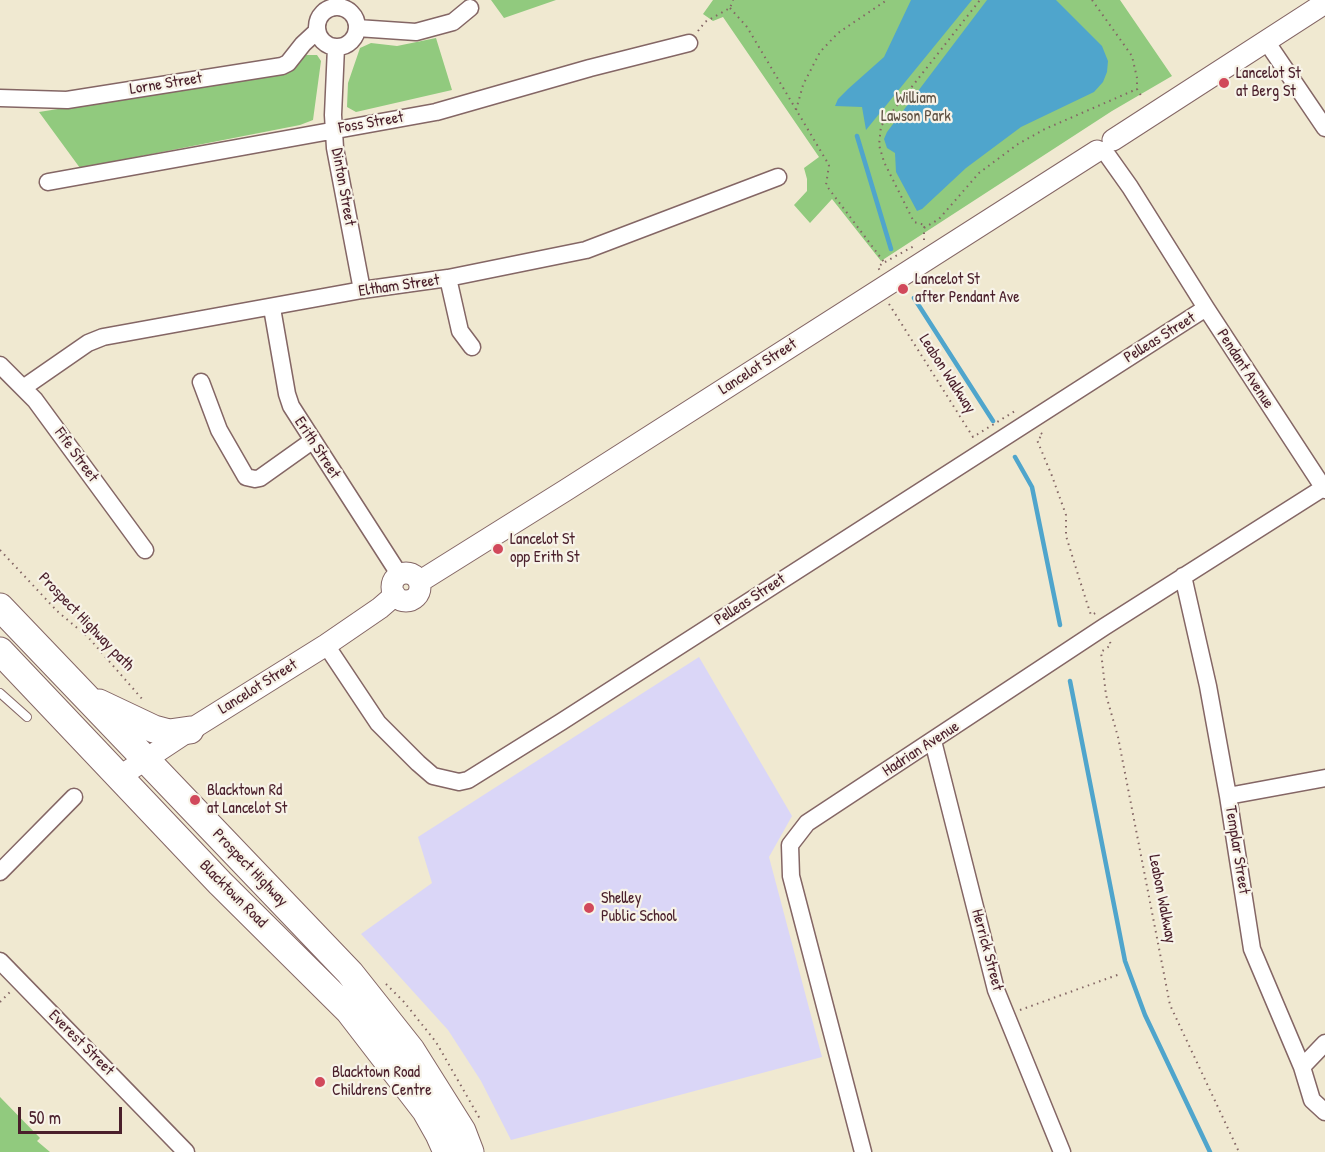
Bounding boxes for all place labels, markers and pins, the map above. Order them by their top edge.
place label: Lancelot St at Berg St [1236,64,1301,102]
marker: Lancelot St at Berg St [1217,76,1231,90]
place label: Lancelot St after Pendant Ave [915,270,1020,308]
marker: Lancelot St after Pendant Ave [896,282,910,296]
place label: Lancelot St opp Erith St [510,530,579,568]
marker: Lancelot St opp Erith St [491,542,505,556]
place label: Blacktown Rd at Lancelot St [207,781,287,819]
marker: Blacktown Rd at Lancelot St [188,793,202,807]
place label: Shelley Public School [601,889,677,927]
marker: Shelley Public School [582,901,596,915]
place label: Blacktown Road Childrens Centre [332,1063,432,1101]
marker: Blacktown Road Childrens Centre [313,1075,327,1089]

